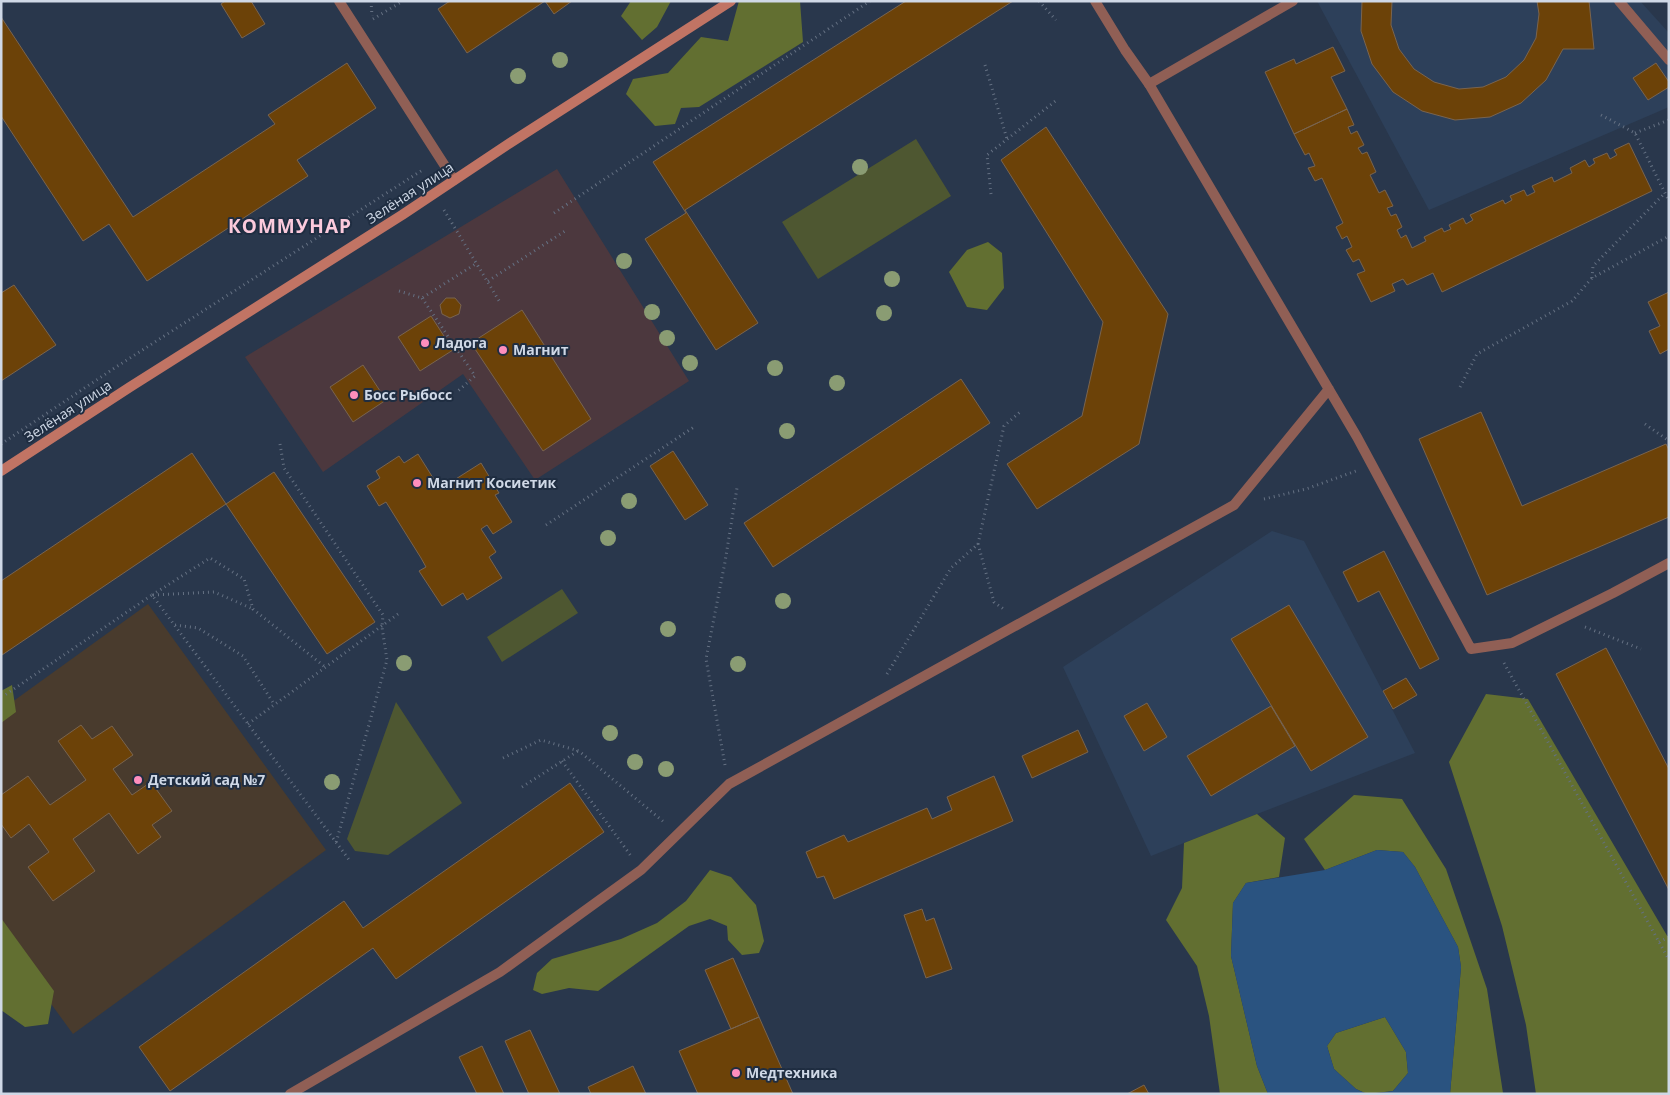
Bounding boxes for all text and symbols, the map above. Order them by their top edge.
street label: Зелёная улица [362,157,457,228]
district label: КОММУНАР [228,213,352,239]
place label: Ладога [435,333,487,352]
marker: Ладога [419,337,431,349]
place label: Магнит [513,340,569,359]
marker: Магнит [497,344,509,356]
street label: Зелёная улица [20,375,115,446]
place label: Босс Рыбосс [364,385,452,404]
marker: Босс Рыбосс [348,389,360,401]
place label: Магнит Косиетик [427,473,557,492]
marker: Магнит Косиетик [411,477,423,489]
place label: Детский сад №7 [148,770,265,789]
marker: Детский сад №7 [132,774,144,786]
place label: Медтехника [746,1063,837,1082]
marker: Медтехника [730,1067,742,1079]

